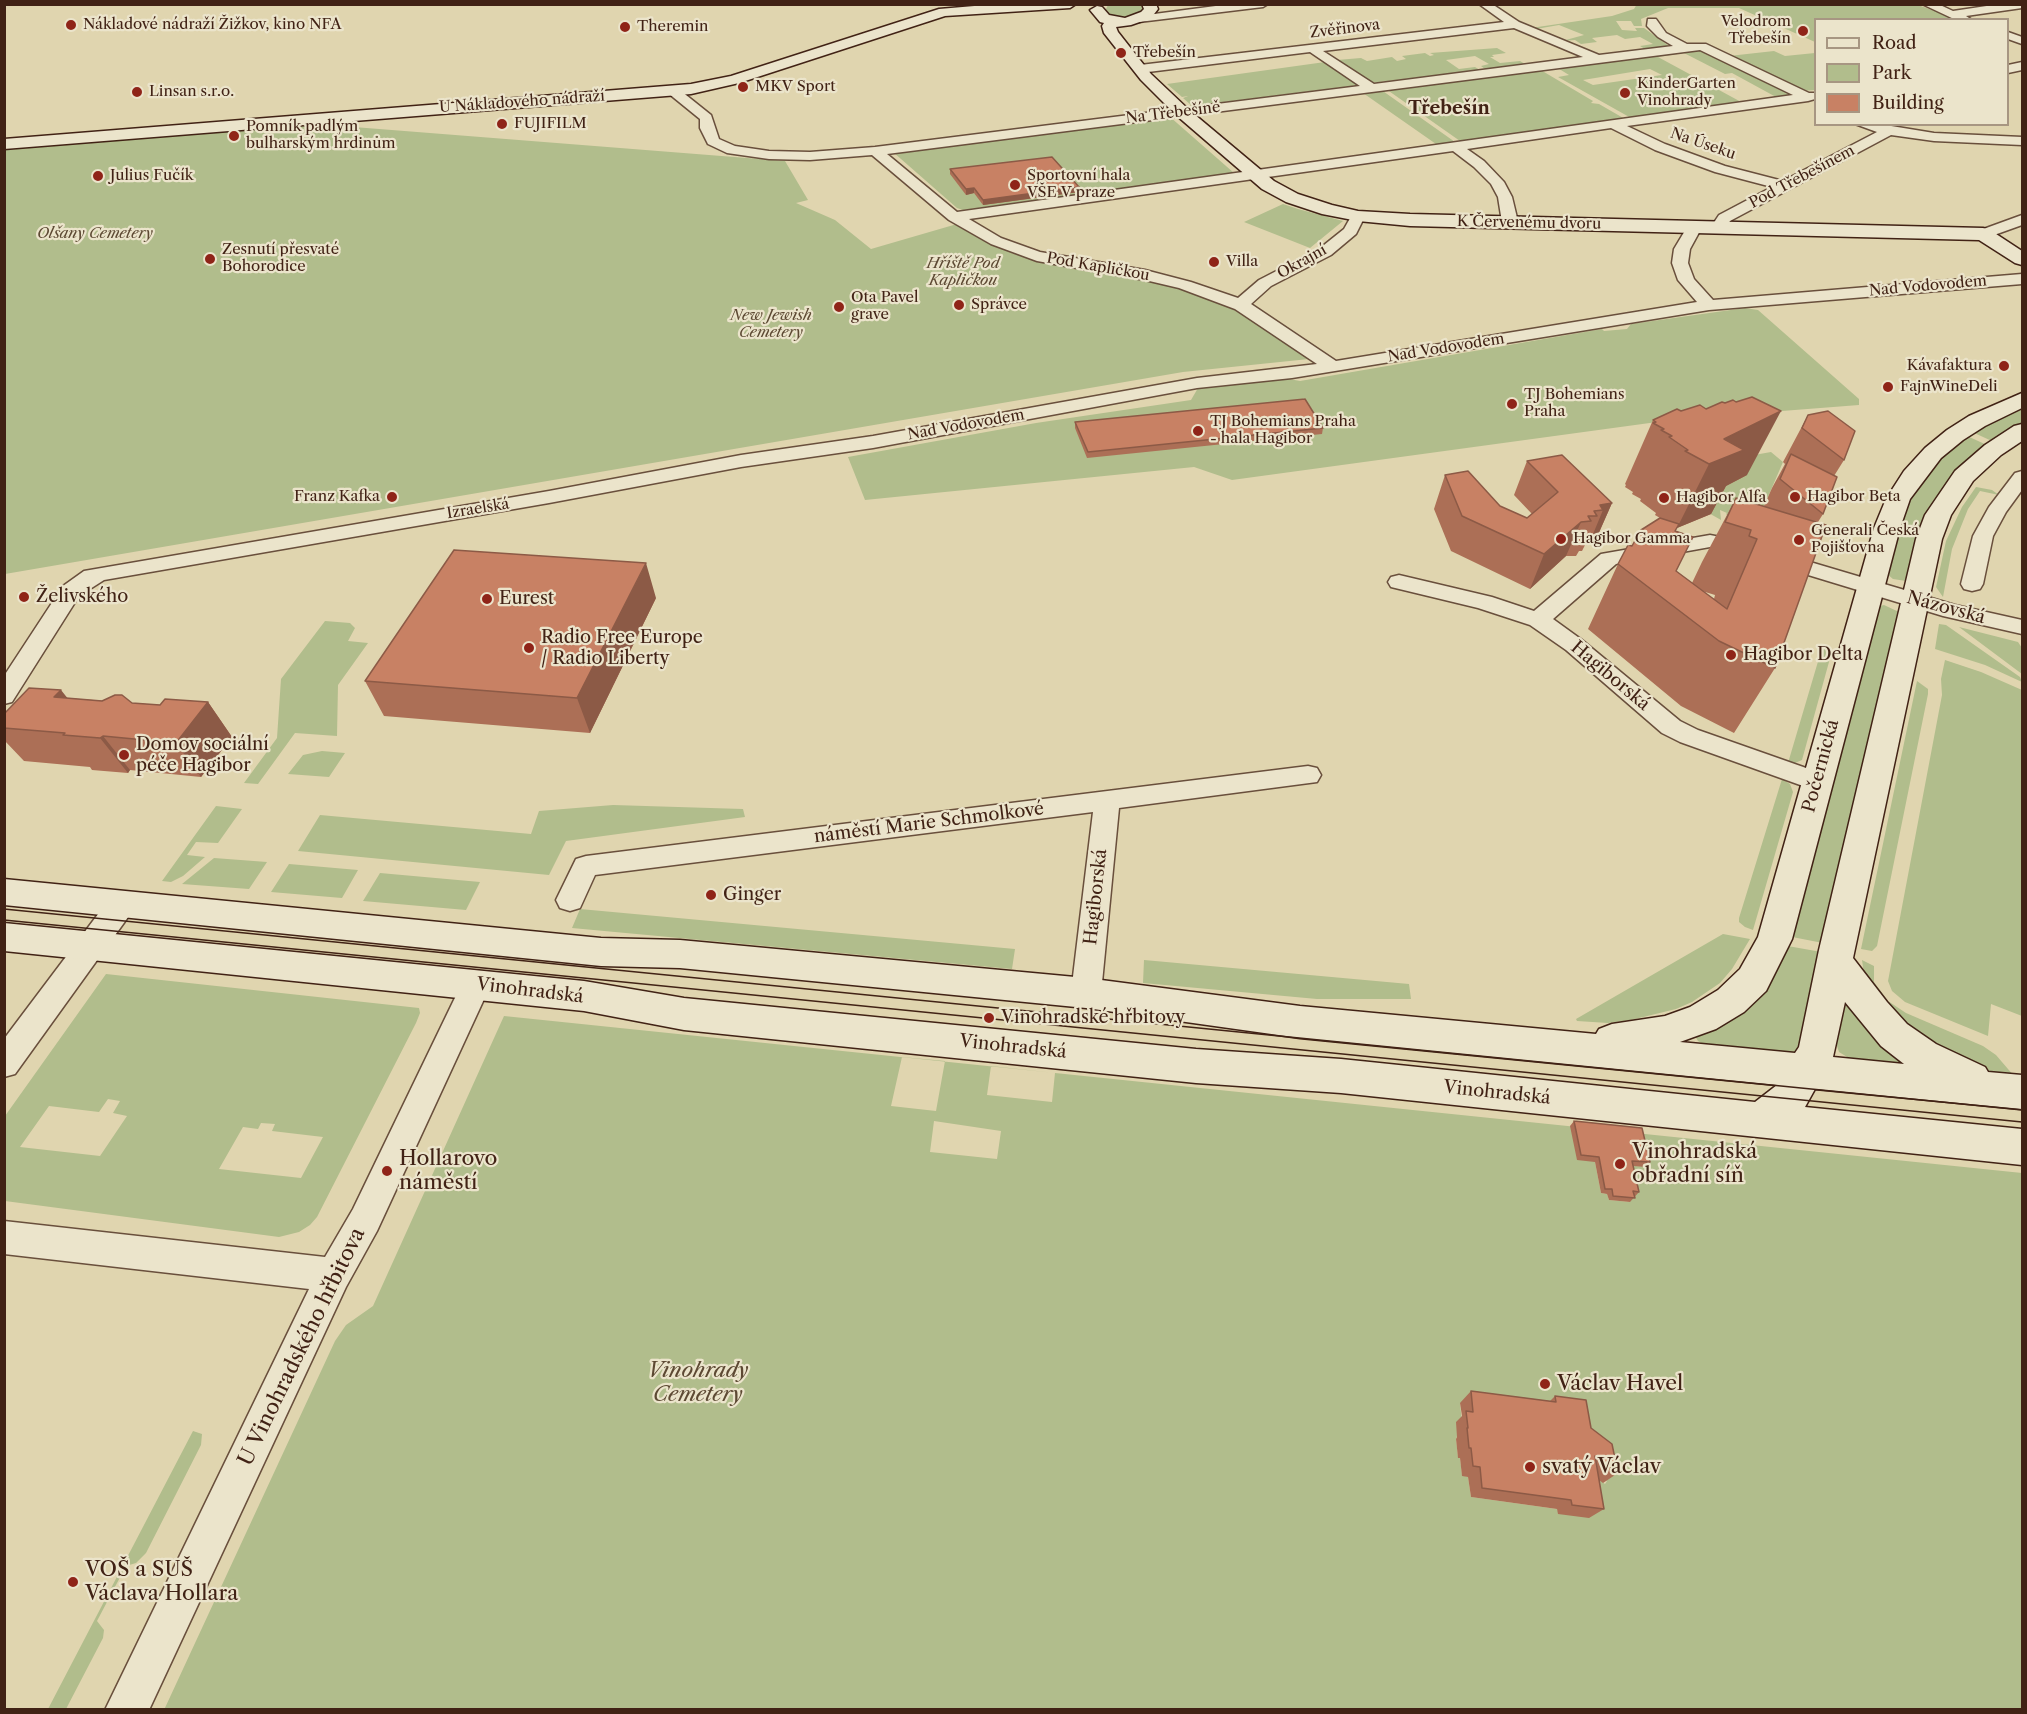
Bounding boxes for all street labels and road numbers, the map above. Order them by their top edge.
street label: Zvěřinova [1309,16,1381,42]
street label: U Nákladového nádraží [439,87,605,117]
street label: Na Třebešíně [1125,98,1221,128]
street label: Na Úseku [1668,124,1738,164]
street label: Pod Třebešínem [1746,142,1858,212]
street label: K Červenému dvoru [1457,213,1601,233]
street label: Okrajní [1274,241,1330,283]
street label: Pod Kapličkou [1045,249,1151,285]
street label: Nad Vodovodem [1868,272,1988,300]
street label: Nad Vodovodem [1386,330,1506,366]
street label: Nad Vodovodem [906,406,1026,444]
street label: Izraelská [445,495,511,523]
street label: Názovská [1904,587,1988,629]
street label: Hagiborská [1566,637,1654,715]
street label: Počernická [1798,717,1844,815]
street label: náměstí Marie Schmolkové [813,798,1045,848]
street label: Hagiborská [1080,848,1112,946]
street label: Vinohradská [475,974,585,1008]
street label: Vinohradská [958,1031,1068,1063]
street label: Vinohradská [1442,1077,1552,1109]
street label: U Vinohradského hřbitova [233,1224,371,1470]

